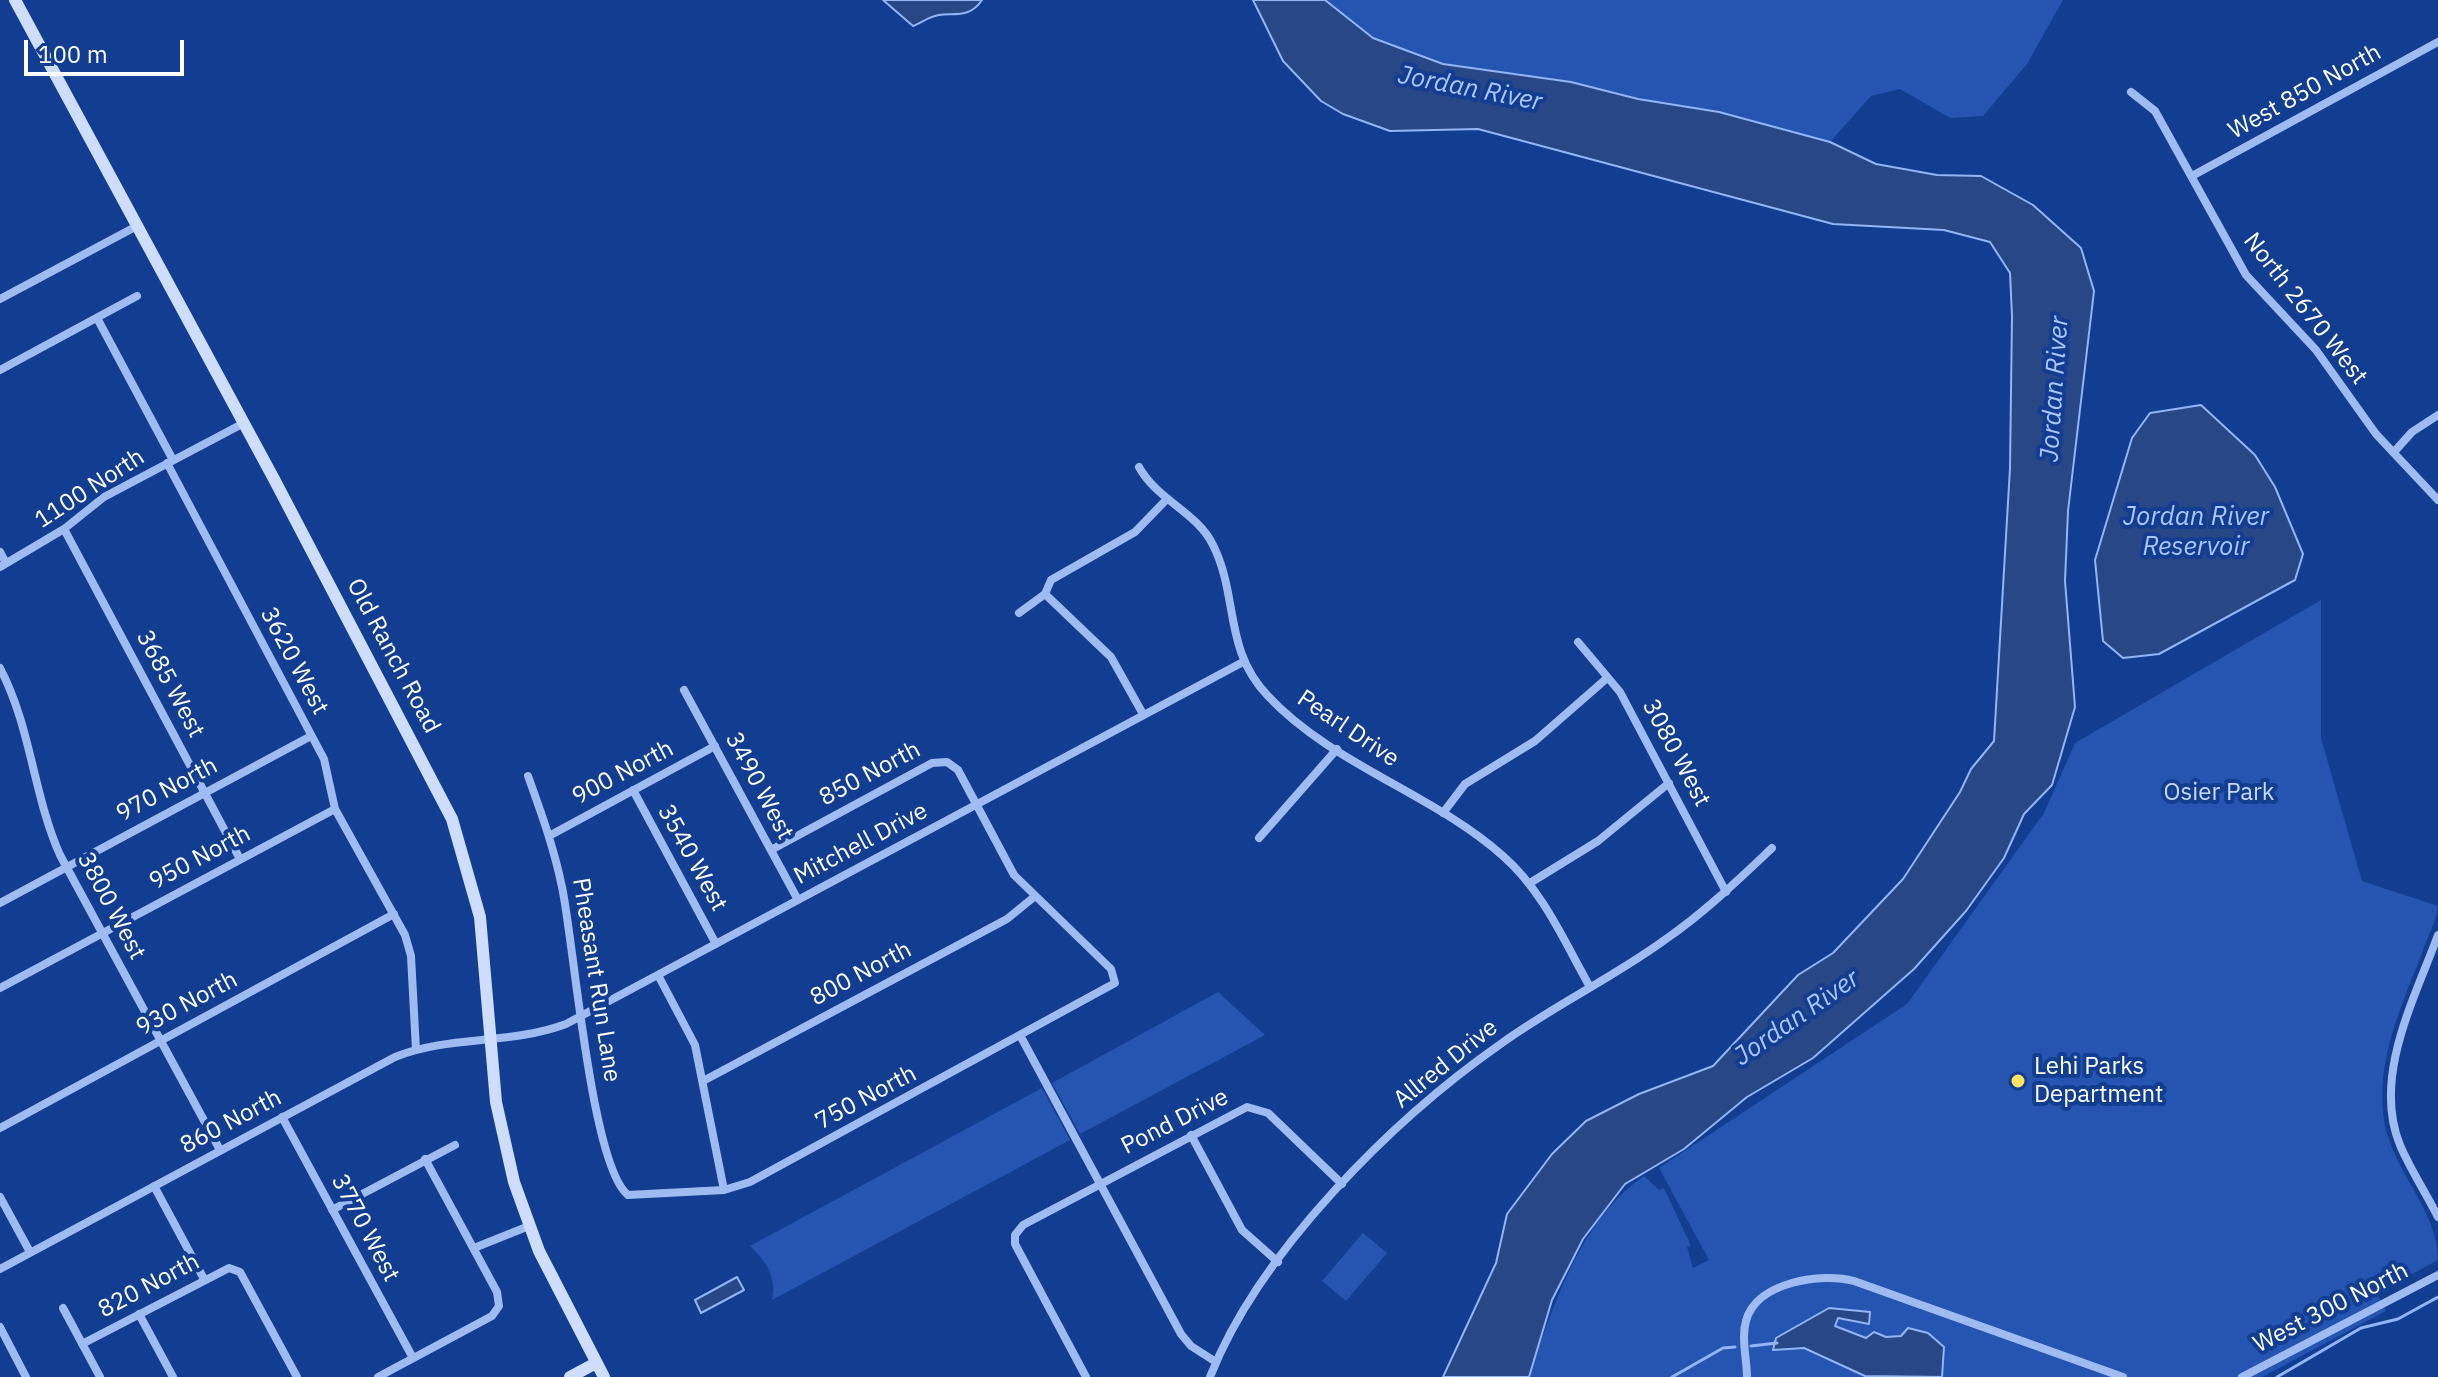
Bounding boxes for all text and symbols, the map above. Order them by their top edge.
scale bar [28,24,188,74]
text: 100 m [38,38,108,70]
street label: West 850 North [2224,38,2386,146]
water label: Jordan River [1395,60,1545,118]
street label: North 2670 West [2237,227,2373,391]
water label: Jordan River [2034,315,2076,463]
street label: 1100 North [30,443,150,535]
water label: Jordan River Reservoir [2123,501,2269,562]
street label: Old Ranch Road [340,574,446,738]
street label: 3620 West [254,602,334,720]
street label: 3685 West [130,625,210,743]
street label: Pearl Drive [1292,684,1404,774]
street label: 3080 West [1636,694,1716,812]
street label: 3490 West [719,727,799,845]
street label: 900 North [568,734,678,812]
street label: 850 North [815,735,925,813]
street label: 970 North [112,751,222,829]
park label: Osier Park [2164,779,2274,807]
street label: Mitchell Drive [789,797,933,891]
street label: 3540 West [651,800,733,916]
street label: 950 North [145,819,255,897]
street label: 3800 West [71,847,151,965]
street label: Pheasant Run Lane [566,876,626,1084]
street label: 800 North [806,935,916,1013]
water label: Jordan River [1728,963,1866,1073]
street label: 930 North [132,965,242,1043]
street label: Allred Drive [1388,1013,1504,1115]
place label: Lehi Parks Department [2034,1053,2164,1109]
street label: 750 North [811,1059,921,1137]
marker: Lehi Parks Department [2009,1072,2027,1090]
street label: 860 North [176,1083,286,1161]
street label: Pond Drive [1117,1083,1233,1161]
street label: 3770 West [325,1169,405,1287]
street label: 820 North [94,1247,204,1325]
street label: West 300 North [2249,1257,2413,1359]

